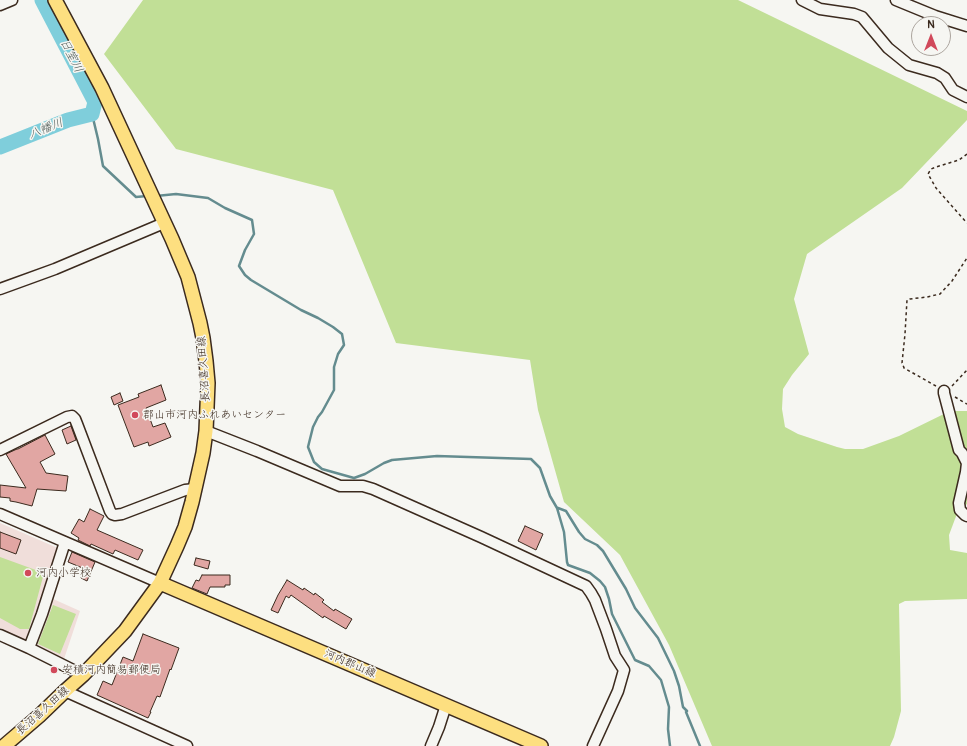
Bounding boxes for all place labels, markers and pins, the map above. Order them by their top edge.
place label: 郡山市河内ふれあいセンター [143,408,286,422]
marker: 郡山市河内ふれあいセンター [130,410,140,420]
place label: 河内小学校 [36,566,91,580]
marker: 河内小学校 [23,568,33,578]
place label: 安積河内簡易郵便局 [62,663,161,677]
marker: 安積河内簡易郵便局 [49,665,59,675]

